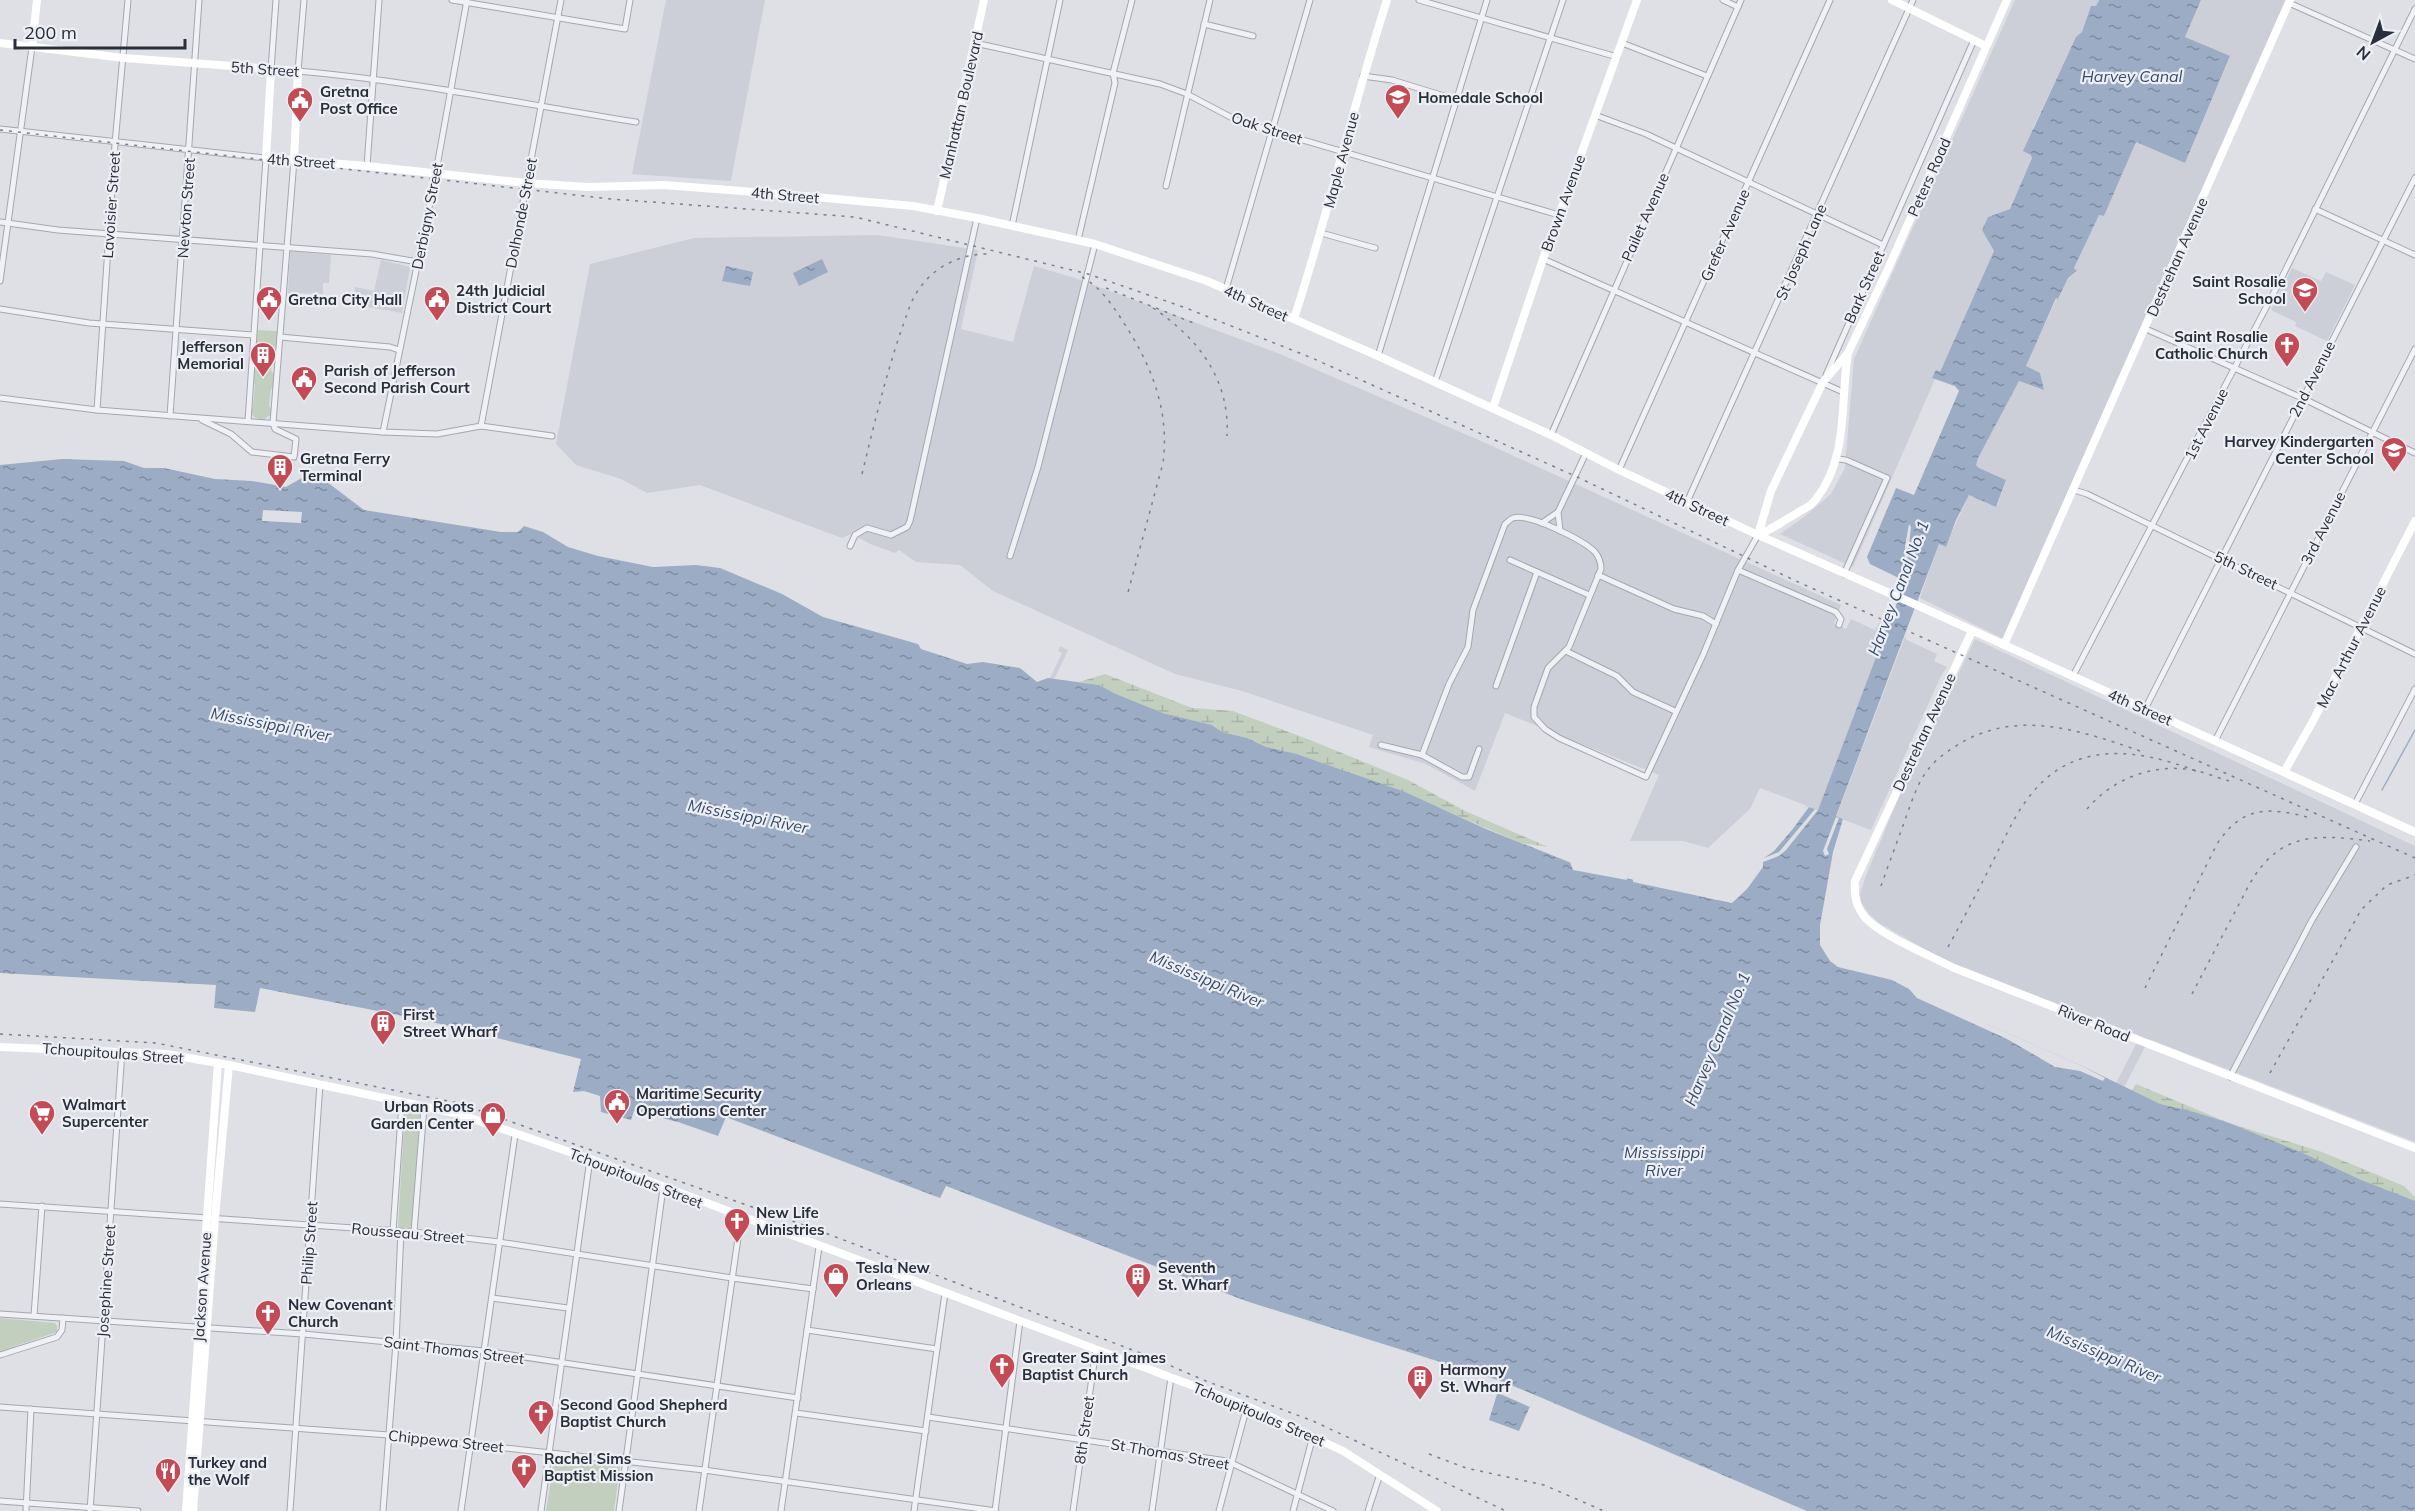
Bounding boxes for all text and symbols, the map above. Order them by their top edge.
scale bar [15,12,184,50]
north arrow [2343,12,2403,72]
text: 200 m [24,21,77,44]
street label: Manhattan Boulevard [935,29,987,181]
text: N [2352,42,2374,65]
street label: 5th Street [230,57,300,81]
water label: Harvey Canal [2082,66,2183,86]
place label: Gretna Post Office [320,82,398,118]
school or university icon: Homedale School [1383,82,1413,120]
public building icon: Gretna Post Office [285,85,315,123]
place label: Homedale School [1418,88,1543,107]
street label: Oak Street [1229,108,1305,148]
street label: Maple Avenue [1319,110,1363,210]
street label: Peters Road [1903,135,1955,219]
street label: 4th Street [266,149,336,173]
street label: Lavoisier Street [98,151,124,259]
street label: Brown Avenue [1537,152,1589,254]
street label: Dolhonde Street [501,156,541,270]
street label: Newton Street [173,157,199,259]
street label: Derbigny Street [407,161,447,271]
street label: Pailet Avenue [1617,170,1673,264]
street label: 4th Street [750,183,820,207]
street label: Grefer Avenue [1696,186,1754,284]
street label: Destrehan Avenue [2142,195,2212,319]
street label: St Joseph Lane [1771,201,1831,303]
street label: Bark Street [1840,248,1888,326]
place label: Saint Rosalie School [2192,272,2286,308]
school or university icon: Saint Rosalie School [2290,275,2320,313]
street label: 4th Street [1221,280,1291,326]
place label: 24th Judicial District Court [456,281,552,317]
public building icon: Gretna City Hall [254,284,284,322]
public building icon: 24th Judicial District Court [422,284,452,322]
place label: Gretna City Hall [288,290,402,309]
place label: Saint Rosalie Catholic Church [2155,327,2268,363]
church icon: Saint Rosalie Catholic Church [2272,330,2302,368]
place label: Jefferson Memorial [177,337,244,373]
street label: 2nd Avenue [2285,338,2339,420]
building icon: Jefferson Memorial [248,340,278,378]
place label: Parish of Jefferson Second Parish Court [324,361,470,397]
public building icon: Parish of Jefferson Second Parish Court [289,364,319,402]
street label: 1st Avenue [2180,385,2232,463]
place label: Harvey Kindergarten Center School [2224,432,2374,468]
school or university icon: Harvey Kindergarten Center School [2379,435,2409,473]
place label: Gretna Ferry Terminal [300,449,391,485]
building icon: Gretna Ferry Terminal [265,452,295,490]
street label: 4th Street [1662,484,1732,530]
street label: 3rd Avenue [2296,488,2350,568]
water label: Harvey Canal No. 1 [1863,518,1933,658]
street label: 5th Street [2211,546,2281,594]
street label: Mac Arthur Avenue [2312,583,2390,711]
street label: Destrehan Avenue [1888,670,1960,794]
street label: 4th Street [2105,684,2175,730]
water label: Mississippi River [209,703,334,746]
water label: Mississippi River [686,795,811,838]
water label: Mississippi River [1147,946,1268,1012]
water label: Harvey Canal No. 1 [1680,969,1754,1109]
street label: River Road [2055,1000,2133,1046]
place label: First Street Wharf [403,1005,498,1041]
building icon: First Street Wharf [368,1008,398,1046]
street label: Tchoupitoulas Street [42,1039,184,1067]
place label: Maritime Security Operations Center [636,1084,766,1120]
public building icon: Maritime Security Operations Center [602,1087,632,1125]
place label: Walmart Supercenter [62,1095,148,1131]
place label: Urban Roots Garden Center [370,1097,474,1133]
supermarket icon: Walmart Supercenter [27,1098,57,1136]
shop icon: Urban Roots Garden Center [478,1100,508,1138]
water label: Mississippi River [1624,1142,1704,1180]
street label: Tchoupitoulas Street [566,1144,706,1212]
street label: Philip Street [297,1201,321,1285]
place label: New Life Ministries [756,1203,825,1239]
church icon: New Life Ministries [722,1206,752,1244]
street label: Rousseau Street [351,1219,465,1247]
street label: Josephine Street [93,1224,119,1338]
street label: Jackson Avenue [189,1232,215,1342]
place label: Tesla New Orleans [856,1258,931,1294]
place label: Seventh St. Wharf [1158,1258,1229,1294]
shop icon: Tesla New Orleans [821,1261,851,1299]
building icon: Seventh St. Wharf [1123,1261,1153,1299]
place label: New Covenant Church [288,1295,393,1331]
church icon: New Covenant Church [253,1298,283,1336]
water label: Mississippi River [2044,1321,2165,1387]
street label: Saint Thomas Street [383,1332,525,1368]
place label: Greater Saint James Baptist Church [1022,1348,1166,1384]
church icon: Greater Saint James Baptist Church [987,1351,1017,1389]
place label: Harmony St. Wharf [1440,1360,1511,1396]
building icon: Harmony St. Wharf [1405,1363,1435,1401]
street label: Tchoupitoulas Street [1190,1378,1328,1450]
place label: Second Good Shepherd Baptist Church [560,1395,728,1431]
street label: 8th Street [1070,1395,1098,1465]
church icon: Second Good Shepherd Baptist Church [526,1398,556,1436]
street label: Chippewa Street [387,1425,505,1457]
street label: St Thomas Street [1109,1434,1231,1474]
place label: Rachel Sims Baptist Mission [544,1449,654,1485]
church icon: Rachel Sims Baptist Mission [509,1452,539,1490]
place label: Turkey and the Wolf [188,1453,267,1489]
restaurant icon: Turkey and the Wolf [153,1456,183,1494]

